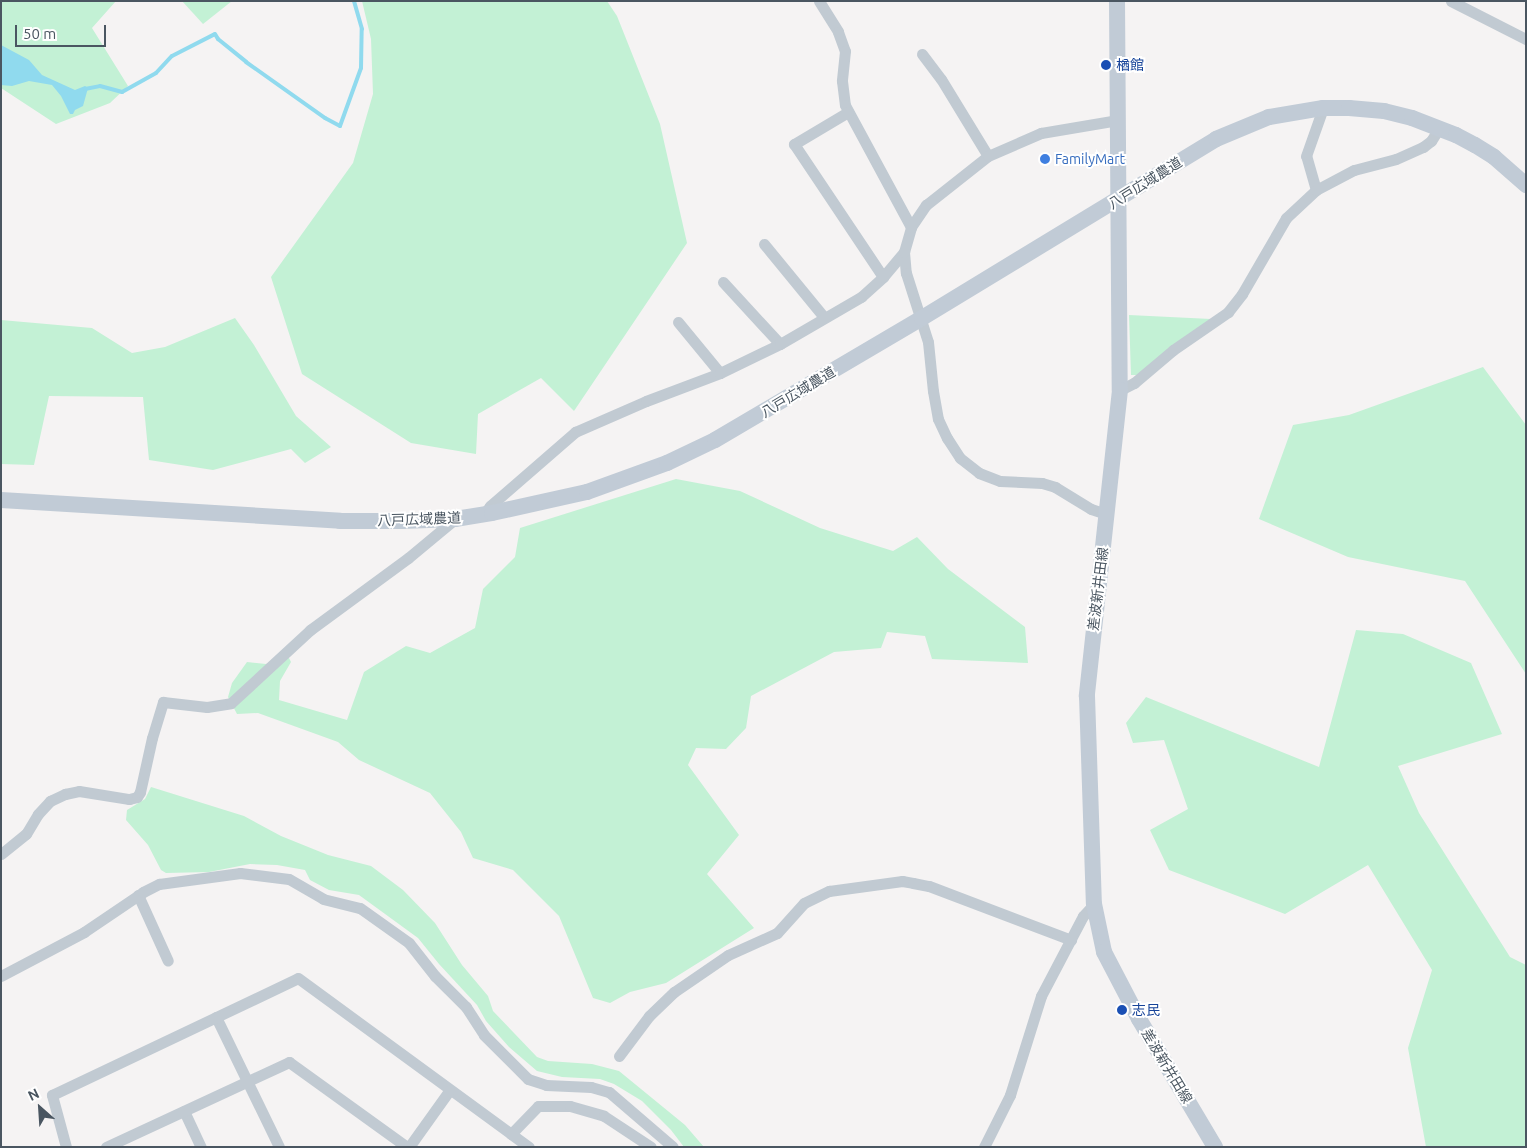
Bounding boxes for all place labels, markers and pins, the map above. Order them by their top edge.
place label: 楢館 [1116,57,1144,73]
marker: 楢館 [1100,59,1112,71]
place label: FamilyMart [1055,151,1125,167]
marker: FamilyMart [1039,153,1051,165]
place label: 志民 [1132,1002,1160,1018]
marker: 志民 [1116,1004,1128,1016]

